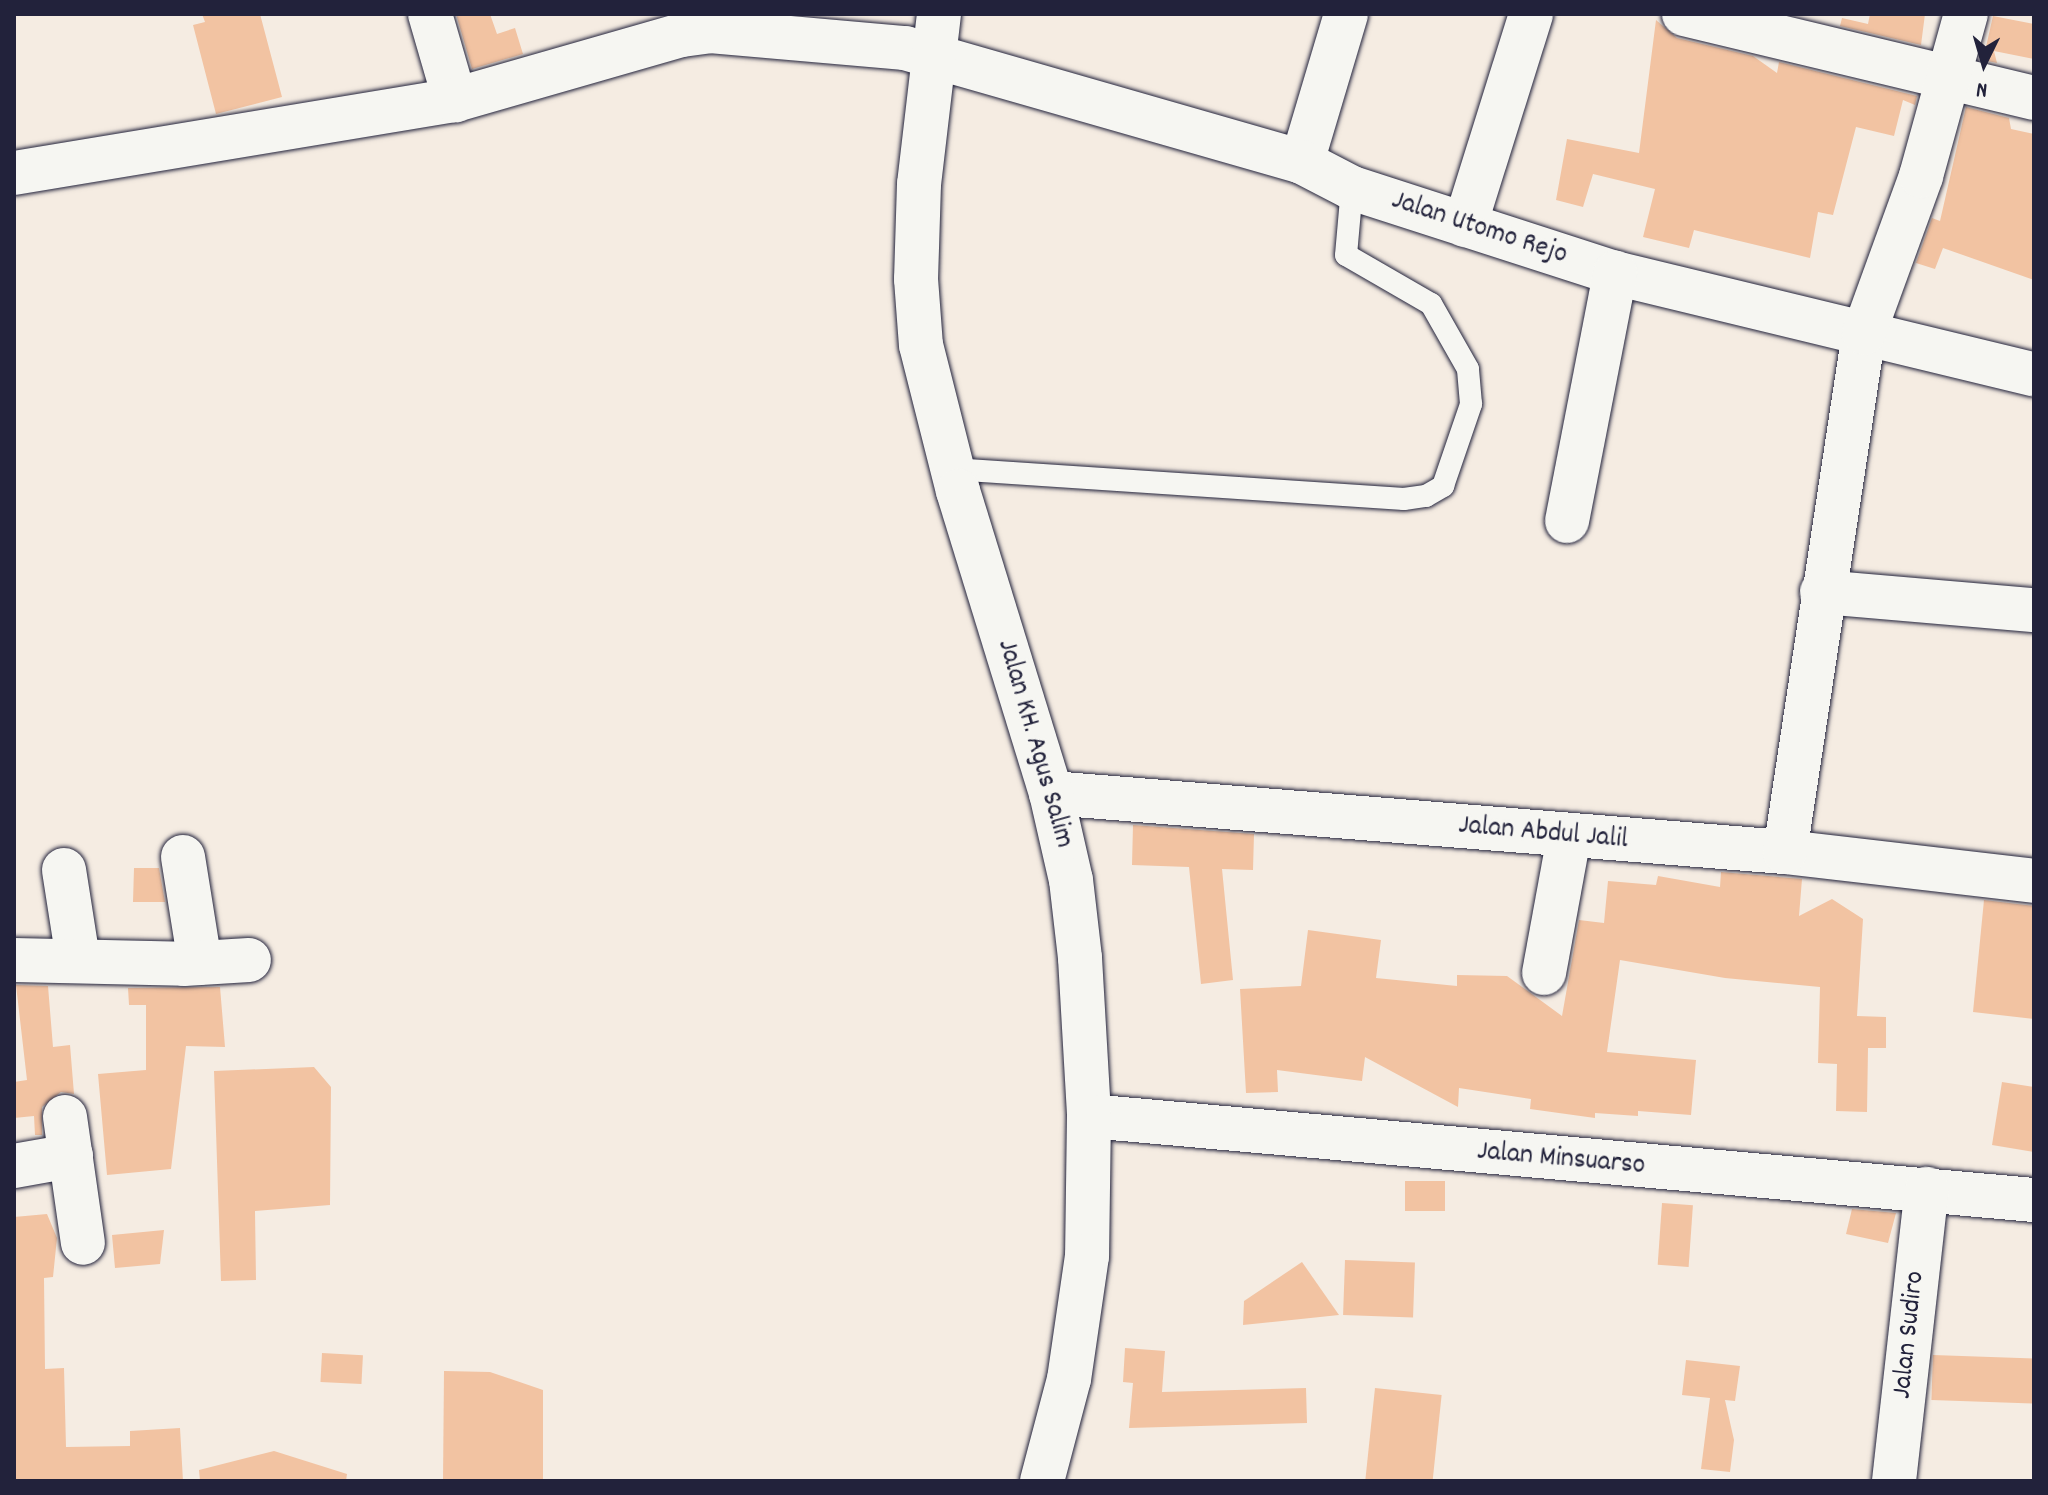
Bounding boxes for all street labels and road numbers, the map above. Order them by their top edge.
street label: Jalan Utomo Rejo [1387,185,1571,273]
street label: Jalan KH. Agus Salim [988,636,1080,852]
street label: Jalan Abdul Jalil [1457,810,1629,858]
street label: Jalan Minsuarso [1476,1136,1646,1184]
street label: Jalan Sudiro [1887,1270,1933,1400]

